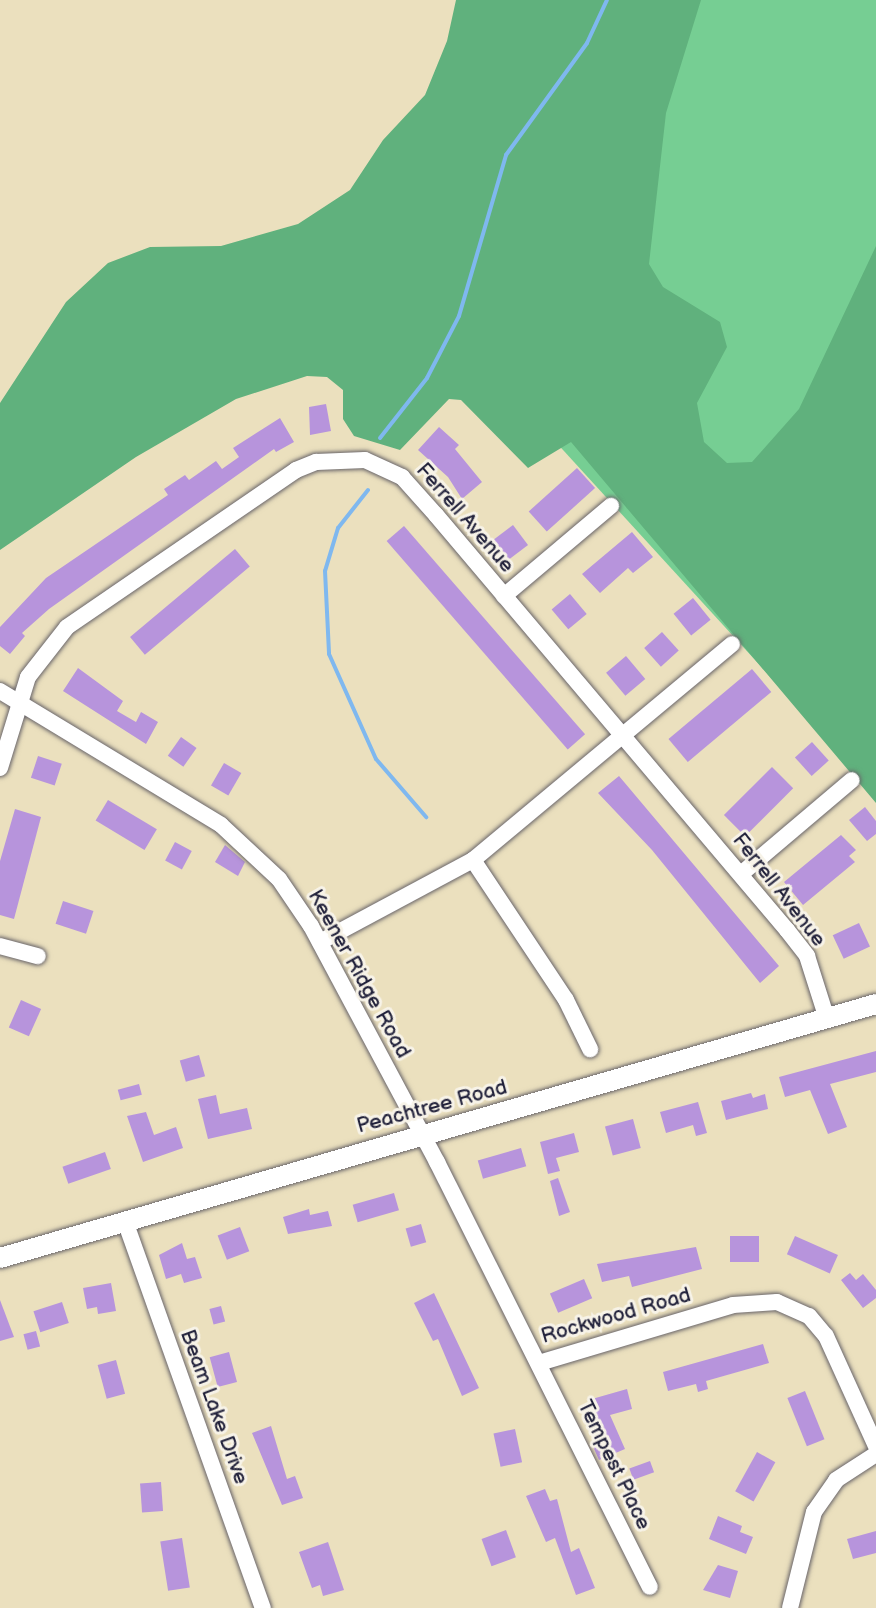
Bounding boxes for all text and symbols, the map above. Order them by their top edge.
street label: Ferrell Avenue [411,458,519,578]
street label: Ferrell Avenue [727,828,831,952]
street label: Keener Ridge Road [302,885,416,1063]
street label: Peachtree Road [354,1075,510,1139]
street label: Rockwood Road [538,1283,694,1349]
street label: Beam Lake Drive [174,1326,254,1488]
street label: Tempest Place [572,1396,656,1534]

